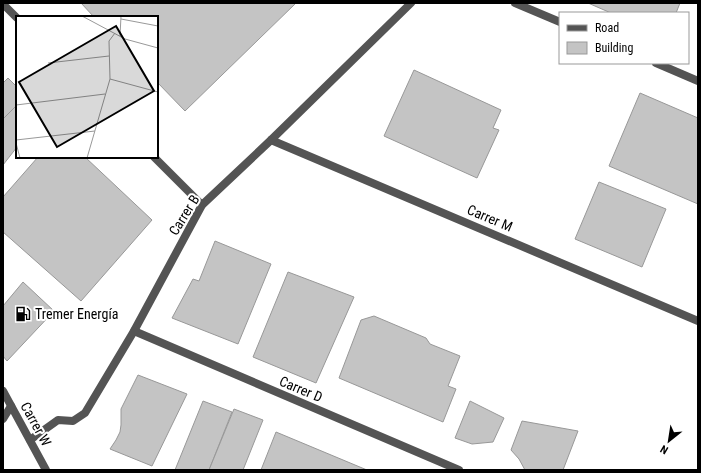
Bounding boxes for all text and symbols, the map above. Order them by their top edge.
legend [559,12,689,64]
inset map [16,16,158,158]
text: Road [595,21,619,35]
text: Building [595,41,633,55]
street label: Carrer B [165,192,203,238]
street label: Carrer M [465,201,515,235]
fuel station icon: Tremer Energía [14,305,32,323]
place label: Tremer Energía [35,306,118,322]
street label: Carrer D [277,373,325,405]
street label: Carrer W [17,399,55,449]
north arrow [649,421,689,461]
text: N [658,442,670,457]

